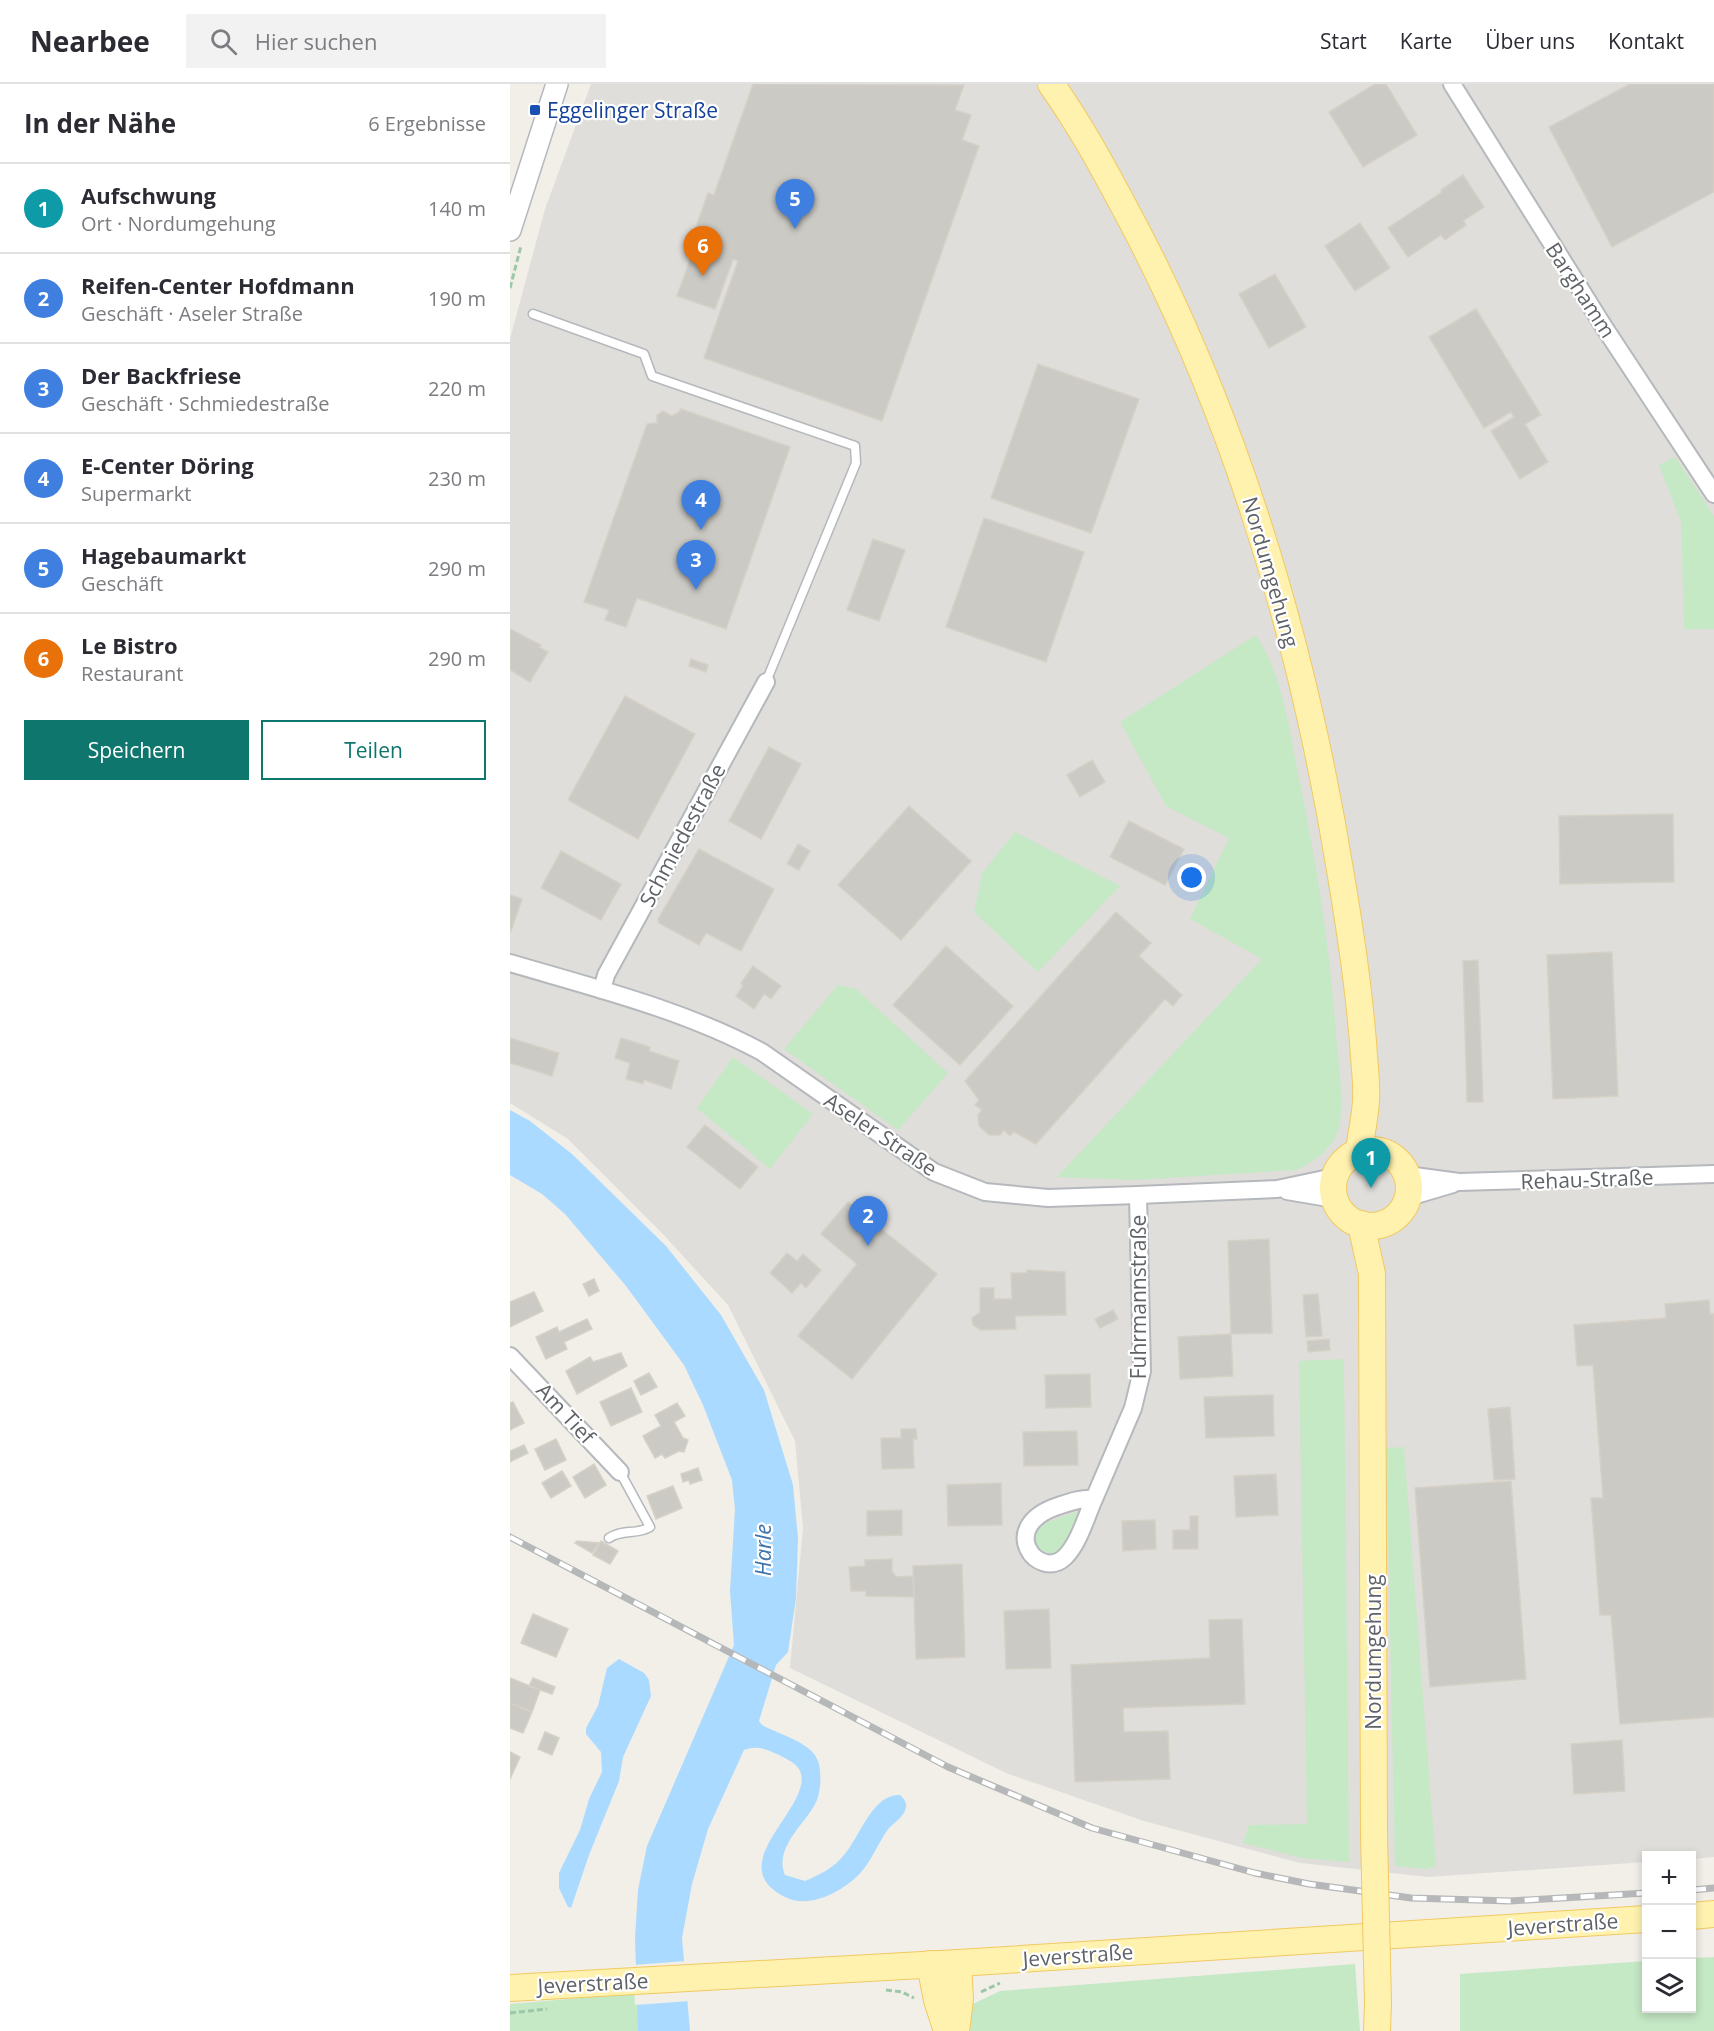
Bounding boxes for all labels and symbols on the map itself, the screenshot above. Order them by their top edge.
place label: Eggelinger Straße [547,96,718,124]
marker: Eggelinger Straße [528,103,542,117]
pin: 5 [776,180,814,229]
pin: 6 [684,226,722,276]
street label: Barghamm [1540,237,1622,343]
pin: 4 [682,480,720,530]
street label: Nordumgehung [1236,493,1306,651]
pin: 3 [676,540,716,590]
street label: Schmiedestraße [632,759,732,911]
your location [1177,863,1206,892]
street label: Aseler Straße [819,1086,943,1182]
pin: 1 [1352,1138,1390,1188]
street label: Rehau-Straße [1520,1163,1654,1195]
pin: 2 [848,1196,888,1246]
street label: Fuhrmannstraße [1124,1215,1152,1379]
street label: Am Tief [531,1376,603,1451]
water label: Harle [747,1524,777,1576]
street label: Nordumgehung [1359,1574,1387,1730]
street label: Jeverstraße [1505,1906,1619,1942]
street label: Jeverstraße [1020,1937,1134,1973]
street label: Jeverstraße [535,1966,649,2000]

